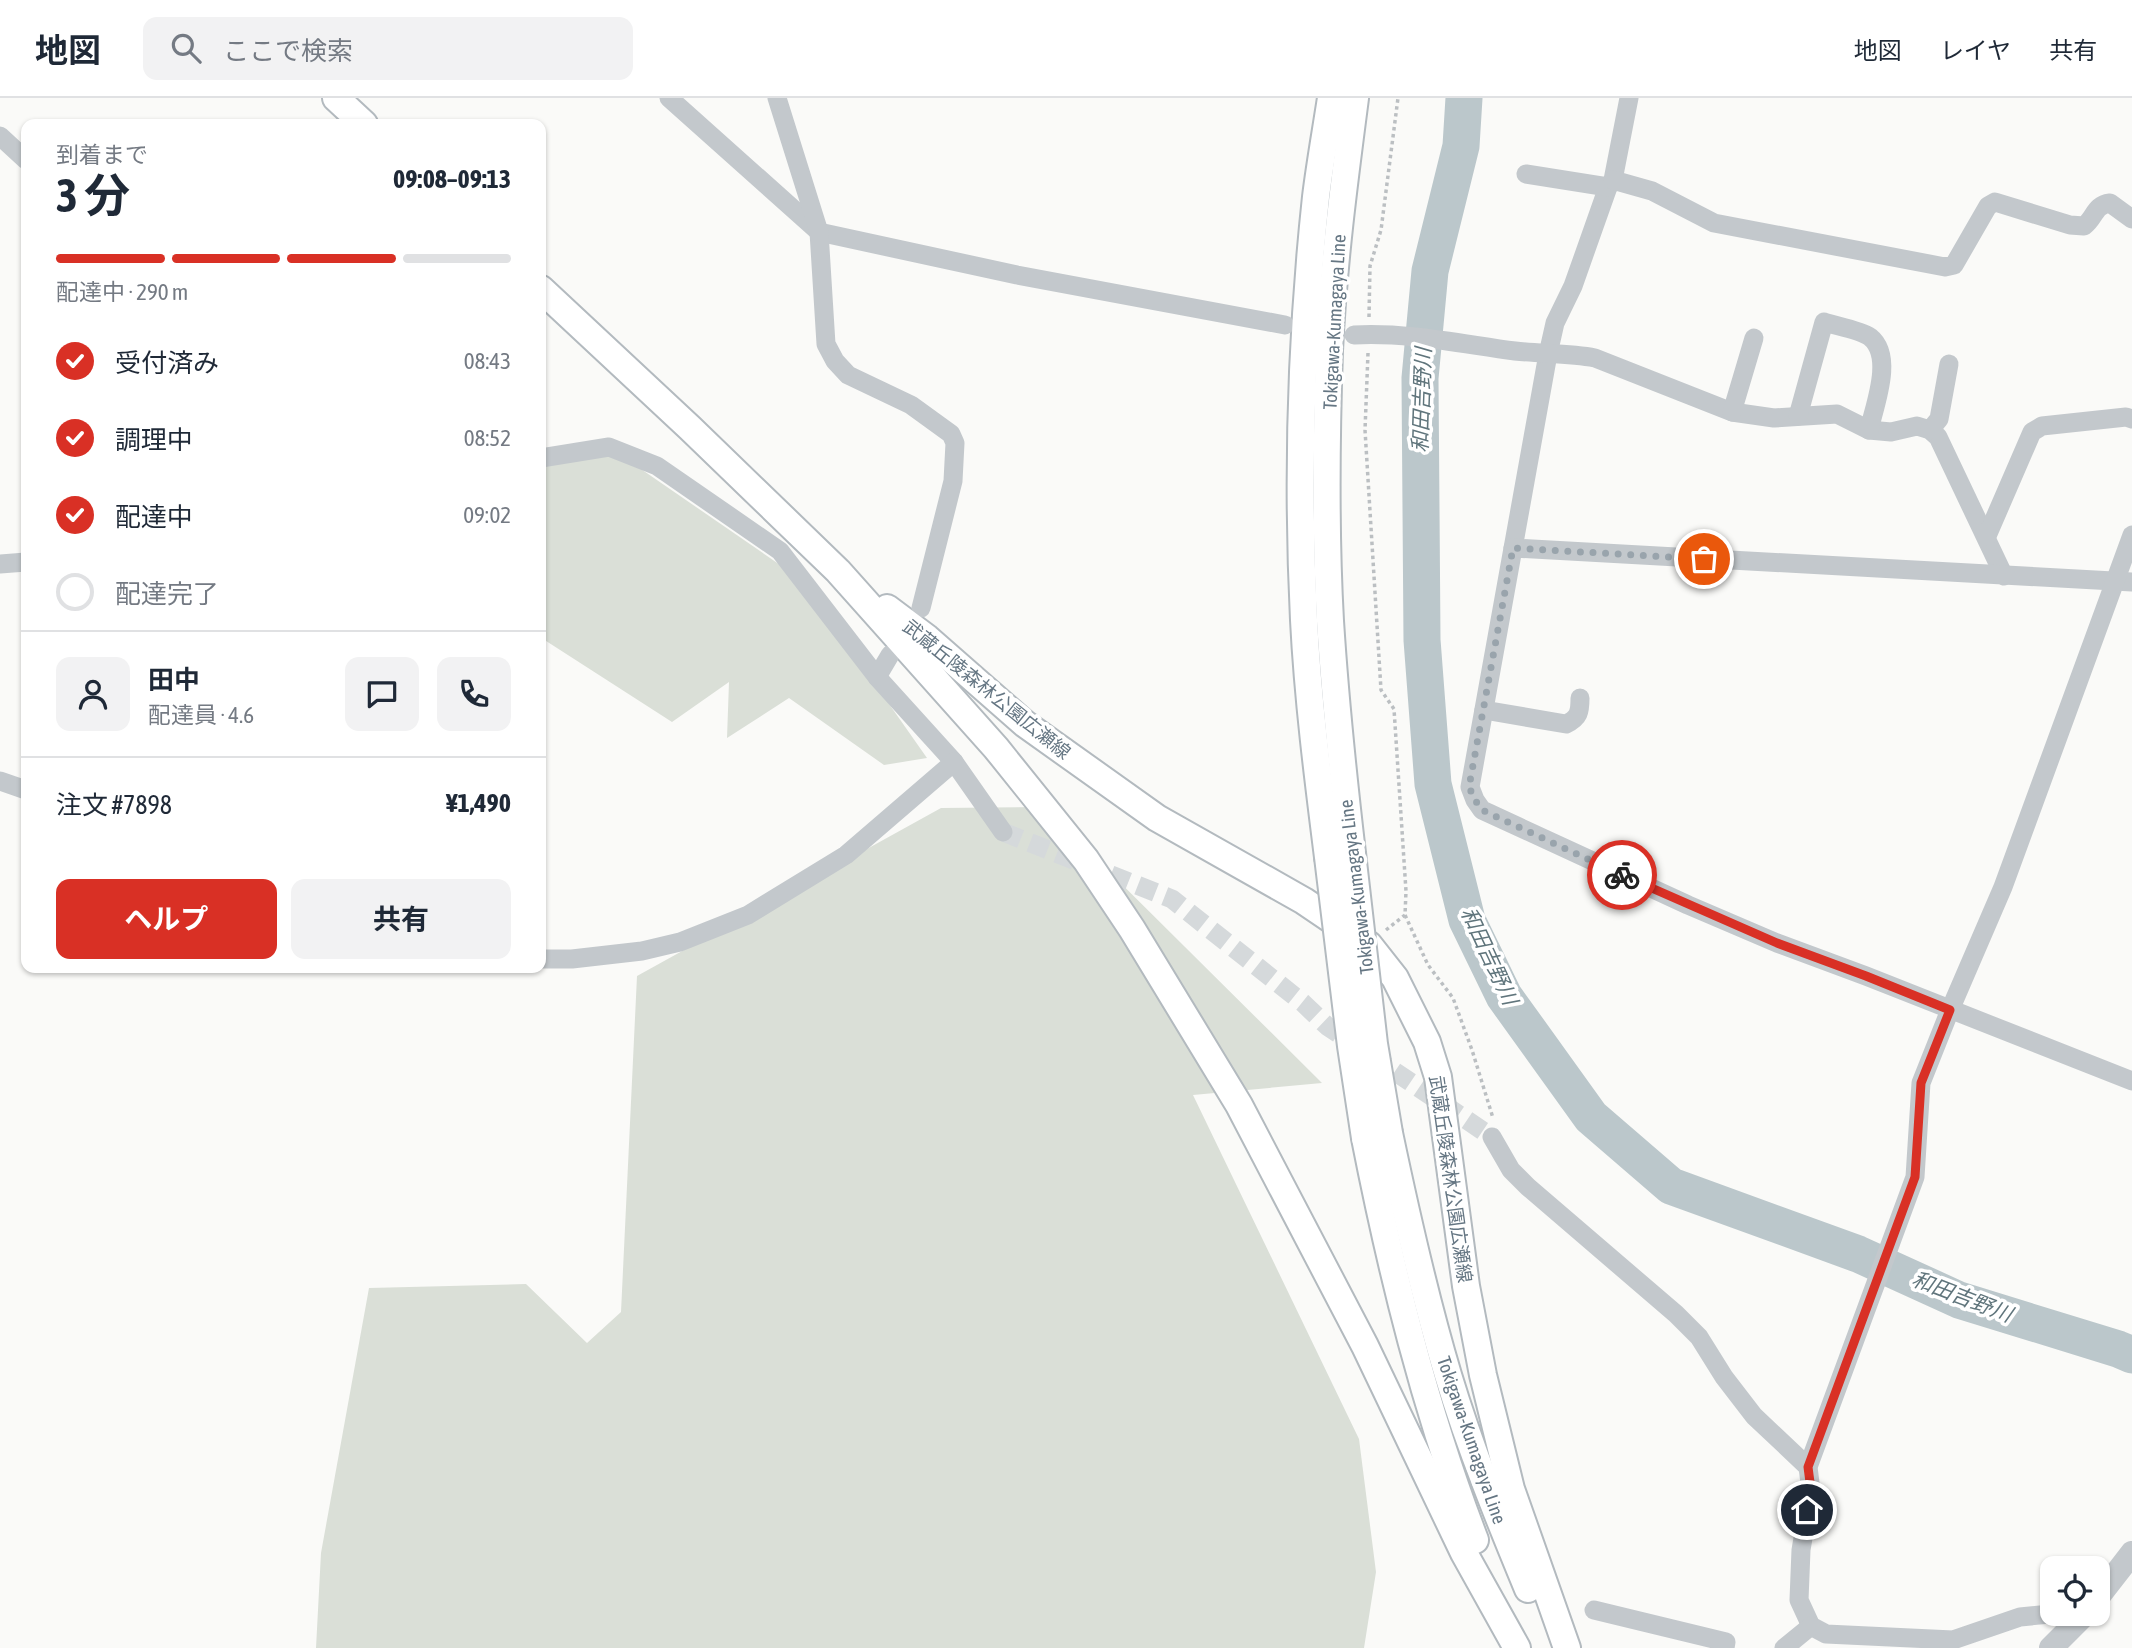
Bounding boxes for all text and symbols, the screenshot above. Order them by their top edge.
search box [143,17,633,80]
icon: search [167,29,205,67]
text: 地図 [35,31,101,69]
text: ここで検索 [223,36,353,66]
text: 地図 [1854,37,1902,64]
text: レイヤ [1940,37,2011,64]
text: 共有 [2049,37,2097,64]
text: 到着まで [56,142,148,168]
text: 09:08–09:13 [393,164,511,194]
text: 3 分 [56,169,130,222]
street label: Tokigawa-Kumagaya Line [1318,234,1350,410]
text: 配達中 · 290 m [56,279,188,305]
icon: check [56,342,94,380]
water label: 和田吉野川 [1407,345,1435,453]
text: 受付済み [115,348,219,378]
text: 08:43 [464,348,511,374]
icon: check [56,419,94,457]
text: 調理中 [115,425,193,455]
text: 08:52 [464,425,511,451]
icon: check [56,496,94,534]
text: 配達中 [115,502,193,532]
text: 09:02 [463,502,511,528]
pin [1674,529,1734,589]
icon: bag [1685,540,1723,578]
text: 配達完了 [115,579,219,609]
street label: 武蔵丘陵森林公園広瀬線 [899,615,1075,763]
button: person [56,657,130,731]
button: chat [345,657,419,731]
button: phone [437,657,511,731]
text: 田中 [148,665,200,695]
text: 配達員 · 4.6 [148,702,254,728]
text: ¥1,490 [446,788,511,818]
text: 注文 #7898 [56,790,172,820]
street label: Tokigawa-Kumagaya Line [1334,798,1378,976]
courier [1587,840,1657,910]
icon: bike [1603,856,1641,894]
button: ヘルプ [56,879,277,959]
button: 共有 [291,879,511,959]
water label: 和田吉野川 [1457,903,1524,1010]
street label: 武蔵丘陵森林公園広瀬線 [1426,1074,1476,1284]
water label: 和田吉野川 [1909,1266,2018,1327]
street label: Tokigawa-Kumagaya Line [1433,1353,1511,1527]
pin [1777,1480,1837,1540]
icon: home [1788,1491,1826,1529]
map controls [2040,1556,2110,1626]
button: locate [2040,1556,2110,1626]

